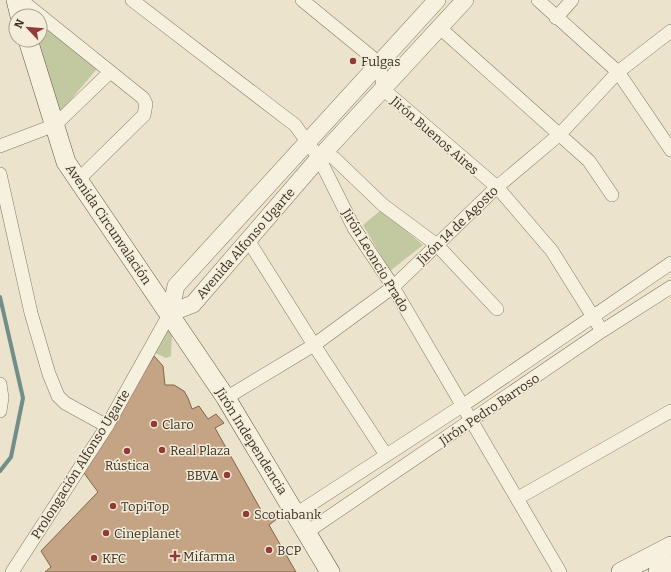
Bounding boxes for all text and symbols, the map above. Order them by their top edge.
north arrow [8,8,48,48]
text: N [12,17,27,31]
place label: Fulgas [361,54,400,69]
marker: Fulgas [348,56,358,66]
street label: Jirón Buenos Aires [387,93,482,178]
street label: Avenida Circunvalación [63,161,155,288]
street label: Jirón 14 de Agosto [413,183,501,268]
street label: Avenida Alfonso Ugarte [193,185,298,302]
street label: Jirón Leoncio Prado [338,205,412,314]
street label: Jirón Pedro Barroso [436,370,542,449]
street label: Jirón Independencia [212,384,291,497]
street label: Prolongación Alfonso Ugarte [28,387,133,542]
place label: Claro [162,417,194,432]
marker: Claro [149,419,159,429]
place label: Real Plaza [170,443,230,458]
marker: Real Plaza [157,445,167,455]
marker: Rústica [122,446,132,456]
place label: Rústica [105,458,149,473]
place label: BBVA [186,468,220,483]
marker: BBVA [222,470,232,480]
place label: TopiTop [121,499,169,514]
marker: TopiTop [108,501,118,511]
place label: Scotiabank [254,507,322,522]
marker: Scotiabank [241,509,251,519]
place label: Cineplanet [114,526,180,541]
marker: Cineplanet [101,528,111,538]
place label: BCP [277,543,302,558]
marker: BCP [264,545,274,555]
place label: Mifarma [183,549,235,564]
place label: KFC [102,551,126,566]
marker: Mifarma [170,551,180,561]
marker: KFC [89,553,99,563]

